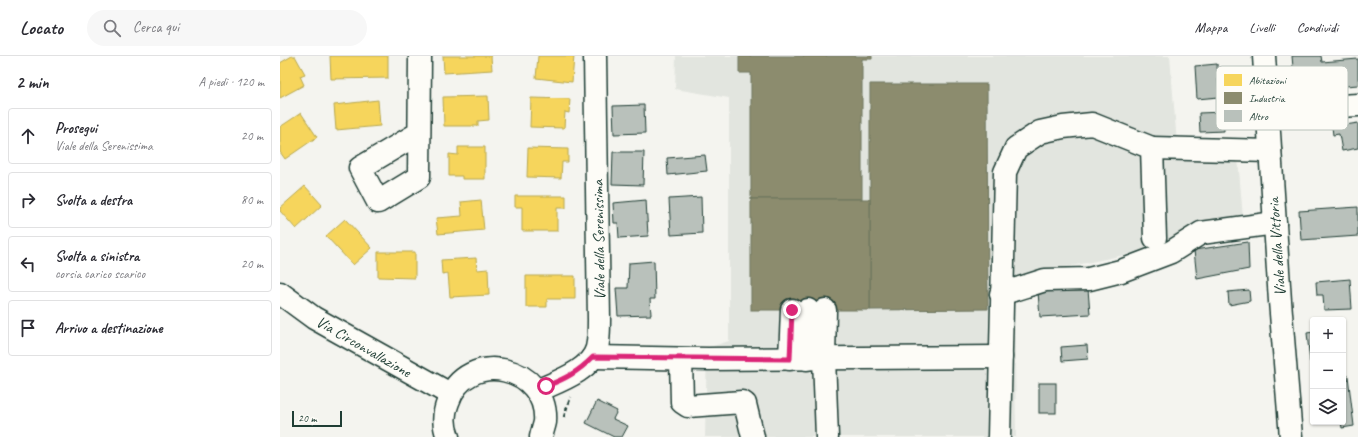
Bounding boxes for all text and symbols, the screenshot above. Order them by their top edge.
search box [87,10,367,46]
text: Locato [20,16,63,40]
icon: search [101,17,123,39]
text: Cerca qui [133,18,179,37]
text: Mappa [1195,19,1227,36]
text: Livelli [1249,19,1275,36]
text: Condividi [1297,19,1338,36]
legend [1216,66,1348,130]
text: 2 min [16,72,49,93]
text: Abitazioni [1249,73,1288,87]
text: A piedi · 120 m [199,74,264,90]
text: Industria [1249,91,1286,105]
text: Altro [1249,109,1269,123]
text: Prosegui [55,119,97,138]
icon: ahead [17,125,39,147]
text: 20 m [241,128,263,144]
text: Viale della Serenissima [55,138,153,154]
street label: Viale della Serenissima [588,179,610,300]
icon: right [17,189,39,211]
text: Svolta a destra [55,191,132,210]
text: 80 m [241,192,263,208]
street label: Viale della Vittoria [1263,196,1290,297]
text: Svolta a sinistra [55,247,139,266]
icon: left [17,253,39,275]
text: 20 m [241,256,263,272]
text: corsia carico scarico [55,266,145,282]
route end [783,301,801,319]
street label: Via Circonvallazione [313,312,416,383]
icon: arrive [17,317,39,339]
map controls [1310,317,1346,425]
button: + [1310,317,1346,353]
text: Arrivo a destinazione [55,319,163,338]
button: − [1310,353,1346,389]
route start [537,377,555,395]
button: layers [1310,389,1346,425]
scale bar [292,409,342,428]
text: 20 m [298,411,317,425]

